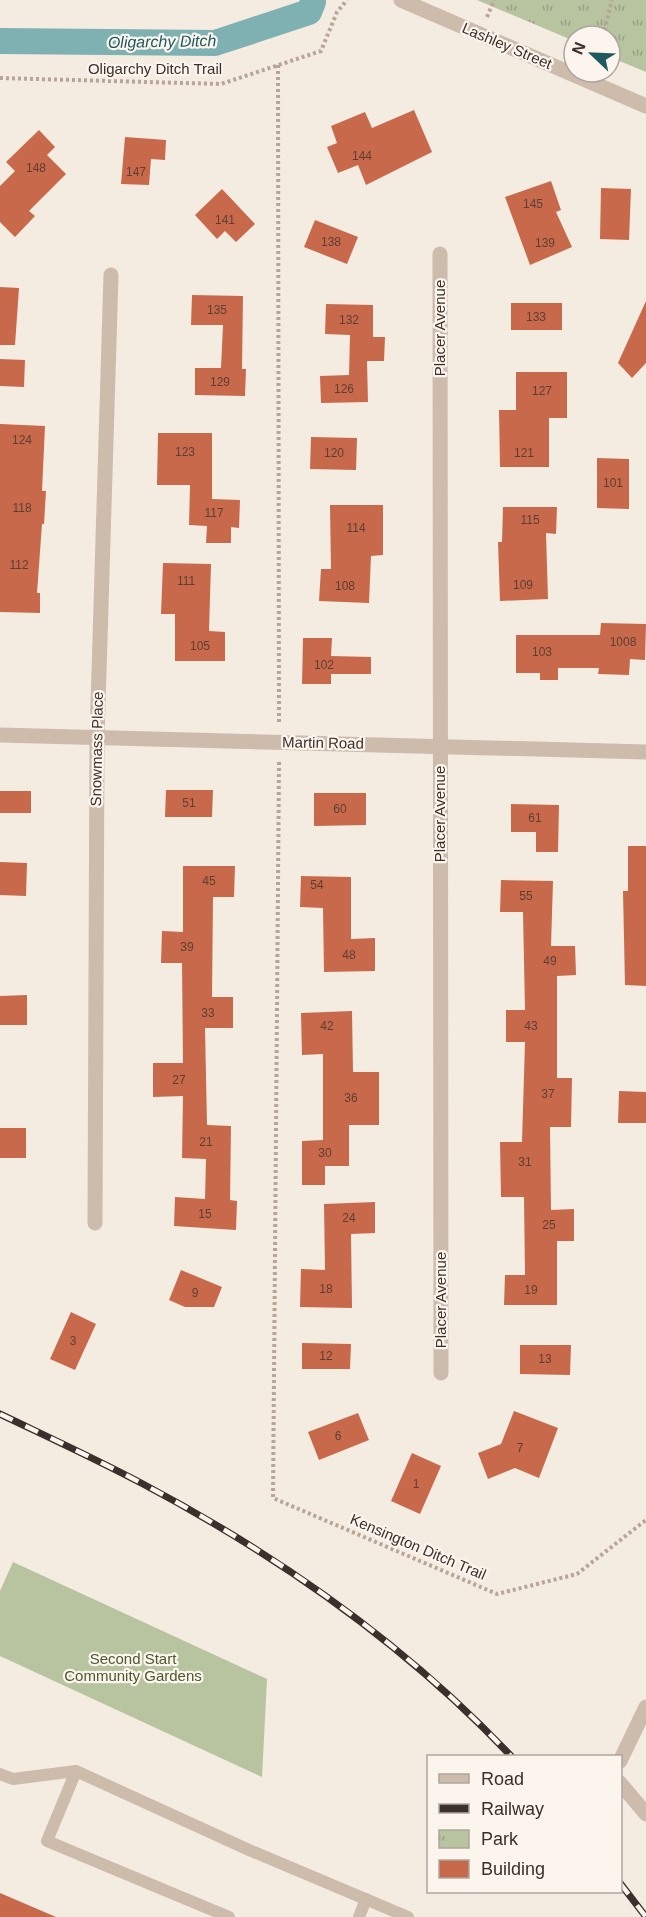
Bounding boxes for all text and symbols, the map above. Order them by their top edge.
street label: Lashley Street [460,19,555,72]
north arrow [562,24,622,84]
water label: Oligarchy Ditch [108,32,216,51]
text: N [569,40,589,57]
street label: Oligarchy Ditch Trail [88,60,222,77]
house number: 144 [352,149,372,163]
house number: 148 [26,161,46,175]
house number: 147 [126,165,146,179]
house number: 145 [523,197,543,211]
house number: 141 [215,213,235,227]
house number: 138 [321,235,341,249]
house number: 139 [535,236,555,250]
street label: Placer Avenue [431,280,448,376]
house number: 135 [207,303,227,317]
house number: 133 [526,310,546,324]
house number: 132 [339,313,359,327]
house number: 129 [210,375,230,389]
house number: 126 [334,382,354,396]
house number: 127 [532,384,552,398]
house number: 124 [12,433,32,447]
house number: 123 [175,445,195,459]
house number: 120 [324,446,344,460]
house number: 121 [514,446,534,460]
house number: 101 [603,476,623,490]
house number: 118 [12,501,32,515]
house number: 117 [204,506,224,520]
house number: 115 [520,513,540,527]
house number: 114 [346,521,366,535]
house number: 112 [9,558,29,572]
house number: 111 [177,574,195,588]
house number: 109 [513,578,533,592]
house number: 108 [335,579,355,593]
house number: 1008 [610,635,637,649]
house number: 105 [190,639,210,653]
house number: 103 [532,645,552,659]
house number: 102 [314,658,334,672]
street label: Snowmass Place [87,691,106,807]
street label: Martin Road [282,733,364,752]
street label: Placer Avenue [431,766,448,862]
house number: 51 [182,796,196,810]
house number: 60 [333,802,347,816]
house number: 61 [528,811,542,825]
house number: 45 [202,874,216,888]
house number: 54 [310,878,324,892]
house number: 55 [519,889,533,903]
house number: 39 [180,940,194,954]
house number: 48 [342,948,356,962]
house number: 49 [543,954,557,968]
house number: 33 [201,1006,215,1020]
house number: 42 [320,1019,334,1033]
house number: 43 [524,1019,538,1033]
house number: 27 [172,1073,186,1087]
house number: 37 [541,1087,555,1101]
house number: 36 [344,1091,358,1105]
house number: 21 [199,1135,213,1149]
house number: 30 [318,1146,332,1160]
house number: 31 [518,1155,532,1169]
house number: 15 [198,1207,212,1221]
house number: 24 [342,1211,356,1225]
house number: 25 [542,1218,556,1232]
street label: Placer Avenue [432,1252,449,1348]
house number: 18 [319,1282,333,1296]
house number: 19 [524,1283,538,1297]
house number: 9 [192,1286,199,1300]
house number: 3 [70,1334,77,1348]
house number: 12 [319,1349,333,1363]
house number: 13 [538,1352,552,1366]
house number: 6 [335,1429,342,1443]
house number: 7 [517,1441,524,1455]
house number: 1 [413,1477,420,1491]
street label: Kensington Ditch Trail [348,1510,489,1583]
park label: Second Start Community Gardens [64,1650,202,1684]
legend [427,1755,622,1893]
text: Road [481,1769,524,1789]
text: Railway [481,1799,544,1819]
text: Park [481,1829,519,1849]
text: Building [481,1859,545,1879]

